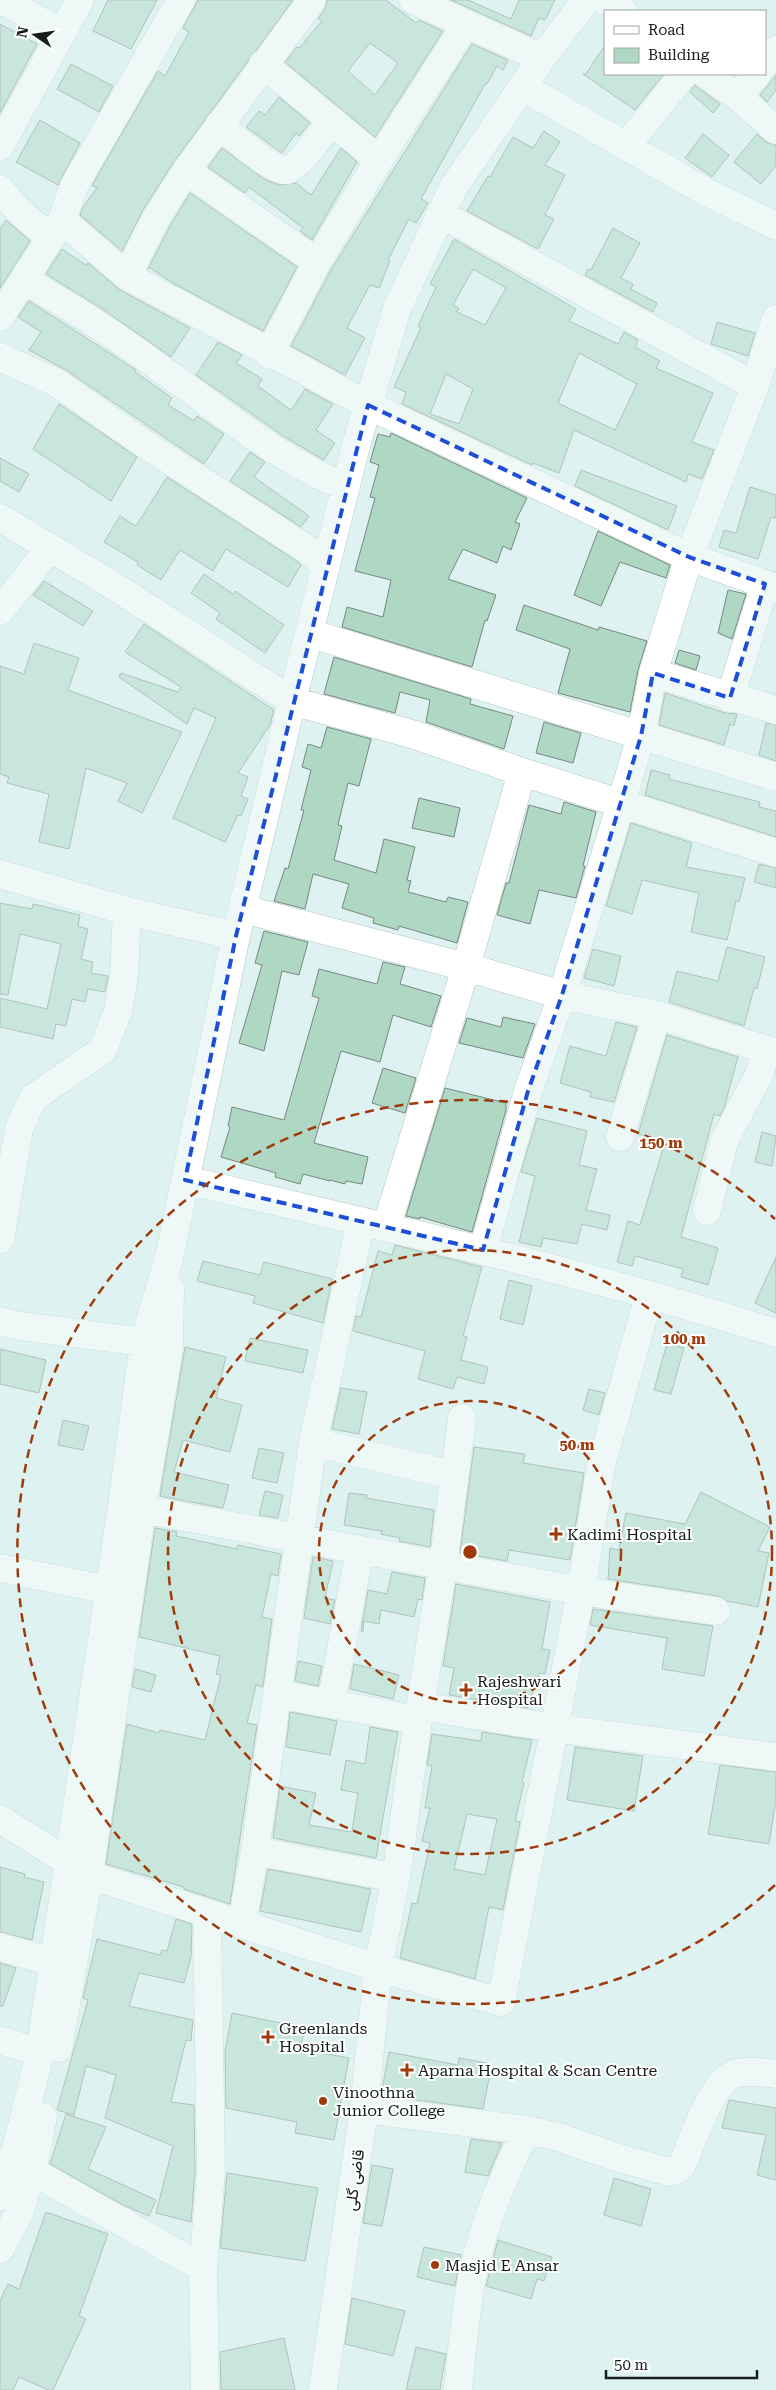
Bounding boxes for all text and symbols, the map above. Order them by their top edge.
north arrow [10,10,60,60]
legend [604,10,766,75]
text: Road [648,21,685,39]
text: N [13,25,31,39]
text: Building [648,46,710,64]
text: 150 m [639,1134,683,1152]
text: 100 m [662,1330,706,1348]
text: 50 m [559,1436,595,1454]
place label: Kadimi Hospital [567,1525,692,1544]
marker: Kadimi Hospital [549,1527,563,1541]
centre of rings [461,1543,479,1561]
place label: Rajeshwari Hospital [477,1672,561,1709]
marker: Rajeshwari Hospital [459,1683,473,1697]
place label: Greenlands Hospital [279,2019,368,2056]
marker: Greenlands Hospital [261,2030,275,2044]
place label: Aparna Hospital & Scan Centre [418,2061,657,2080]
marker: Aparna Hospital & Scan Centre [400,2063,414,2077]
place label: Vinoothna Junior College [333,2083,445,2120]
marker: Vinoothna Junior College [317,2095,329,2107]
street label: قاضی گلی [341,2148,369,2212]
place label: Masjid E Ansar [445,2256,560,2275]
marker: Masjid E Ansar [429,2259,441,2271]
scale bar [606,2348,757,2380]
text: 50 m [614,2356,649,2374]

